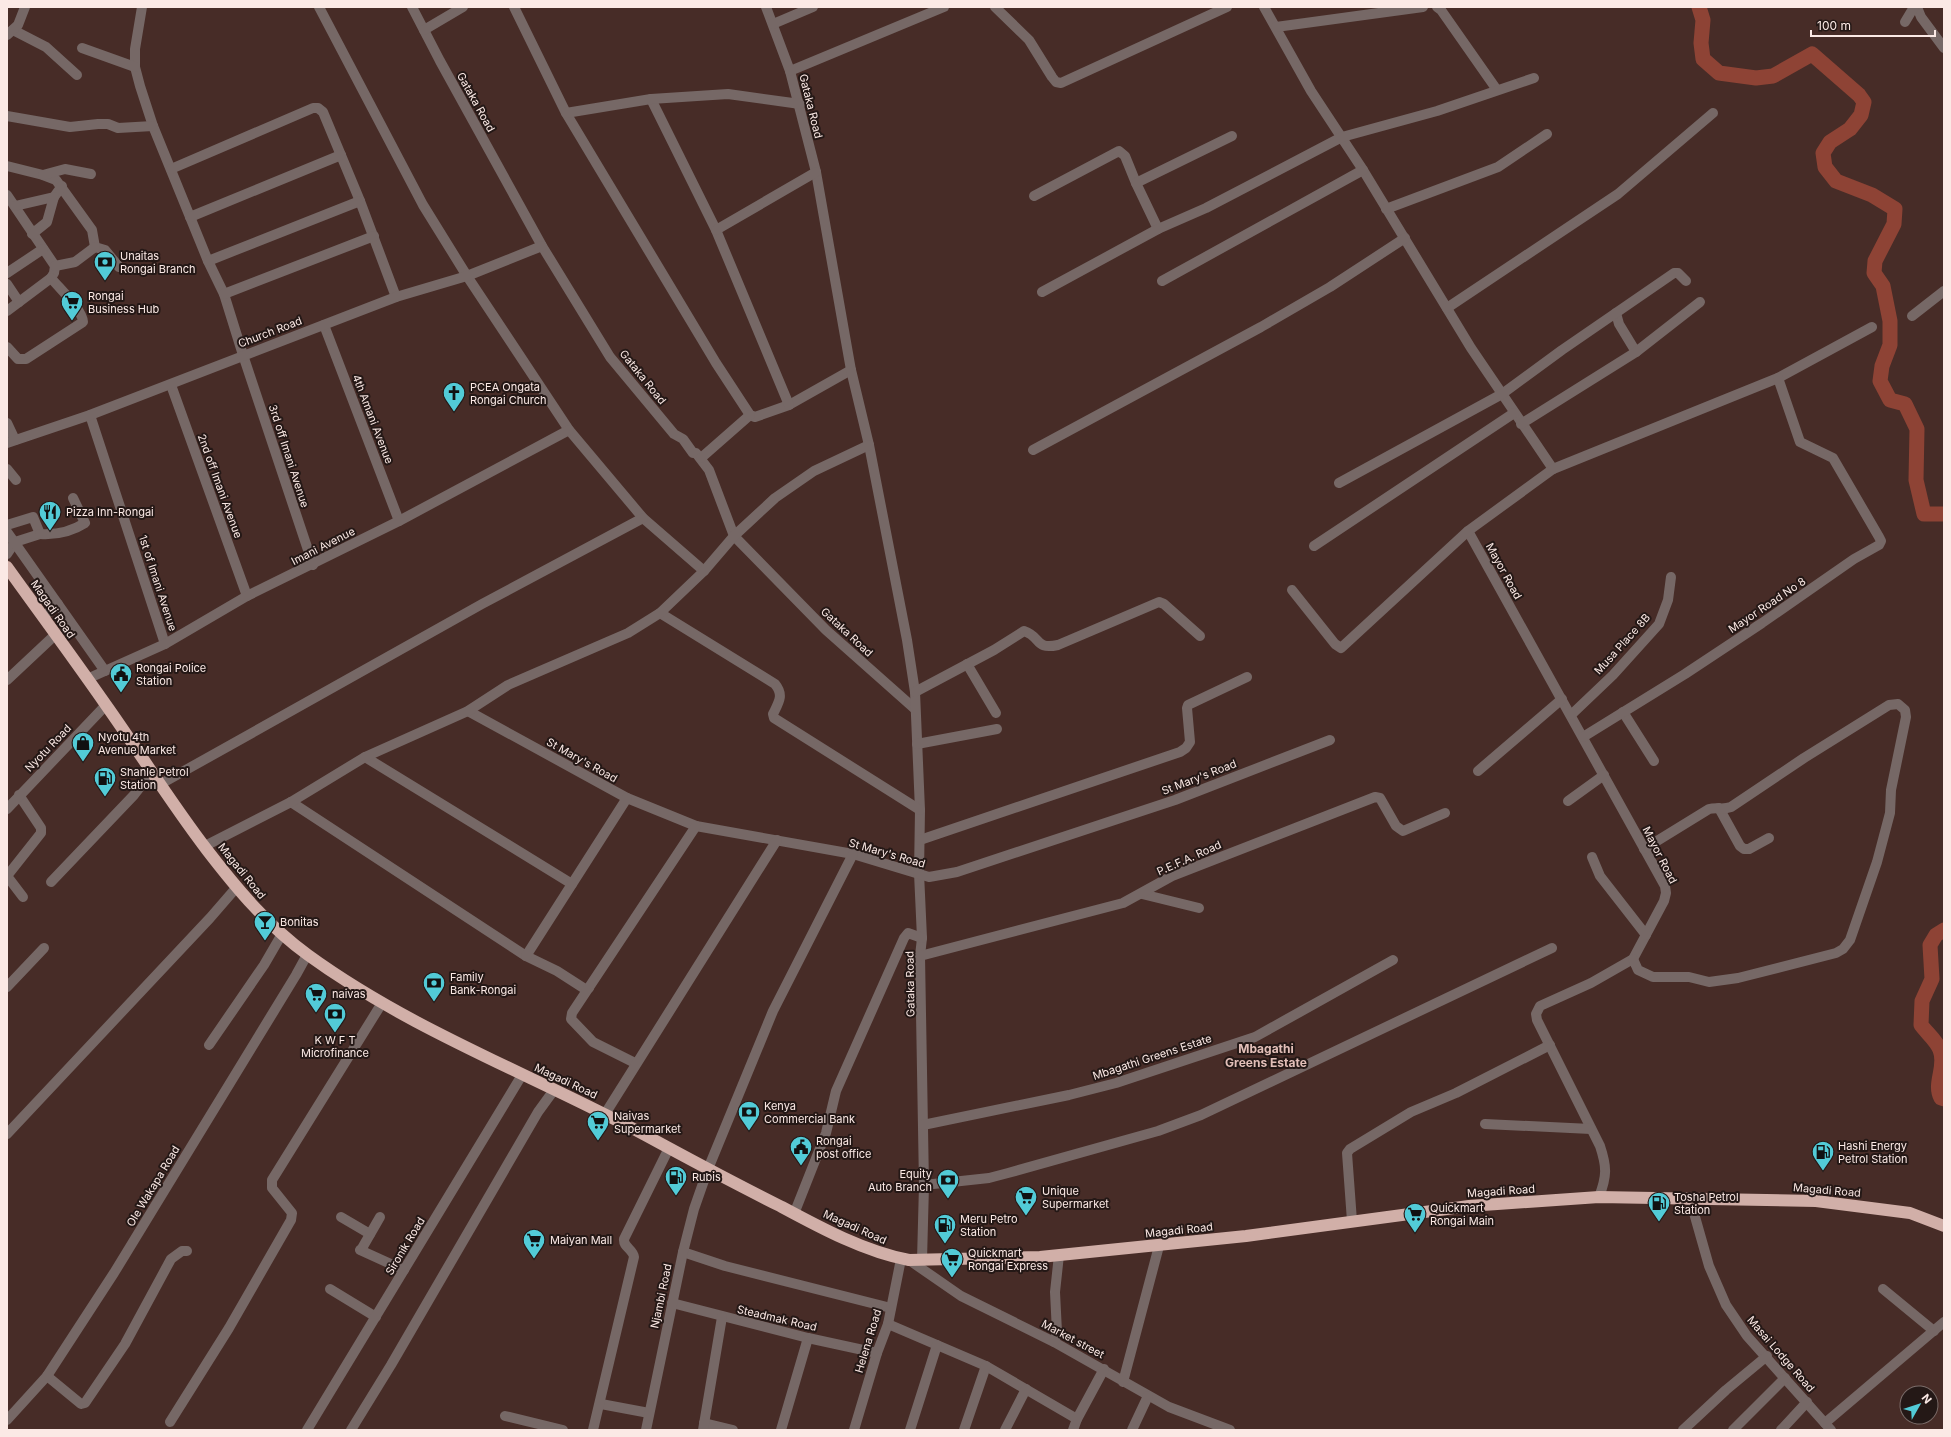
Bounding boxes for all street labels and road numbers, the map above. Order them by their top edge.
street label: Gataka Road [454,70,498,134]
street label: Gataka Road [796,72,826,140]
street label: Church Road [236,313,304,351]
street label: Gataka Road [617,347,669,407]
street label: 4th Amani Avenue [350,372,396,466]
street label: 3rd off Imani Avenue [266,403,312,509]
street label: 2nd off Imani Avenue [195,432,245,540]
street label: Imani Avenue [289,524,357,568]
street label: 1st of Imani Avenue [136,533,180,633]
street label: Mayor Road [1483,540,1525,602]
street label: Mayor Road No 8 [1726,574,1808,636]
street label: Magadi Road [28,577,78,641]
street label: Gataka Road [818,604,876,660]
street label: Musa Place 8B [1591,611,1653,677]
street label: Nyotu Road [22,721,74,775]
street label: St Mary's Road [544,735,620,785]
street label: St Mary's Road [1160,756,1238,798]
street label: Mayor Road [1640,824,1680,886]
street label: St Mary's Road [847,835,927,871]
street label: P.E.F.A. Road [1154,838,1224,878]
street label: Magadi Road [215,840,269,902]
street label: Gataka Road [902,951,918,1017]
street label: Mbagathi Greens Estate [1091,1031,1213,1083]
street label: Magadi Road [532,1060,600,1102]
street label: Ole Wakapa Road [123,1143,183,1229]
street label: Magadi Road [1792,1180,1862,1200]
street label: Magadi Road [1467,1182,1535,1200]
street label: Magadi Road [821,1207,889,1247]
street label: Sironik Road [382,1214,428,1278]
street label: Magadi Road [1144,1219,1214,1241]
street label: Njambi Road [647,1262,675,1330]
street label: Steadmak Road [736,1302,818,1334]
street label: Helena Road [852,1307,884,1375]
street label: Masai Lodge Road [1744,1313,1818,1395]
street label: Market street [1039,1317,1107,1362]

